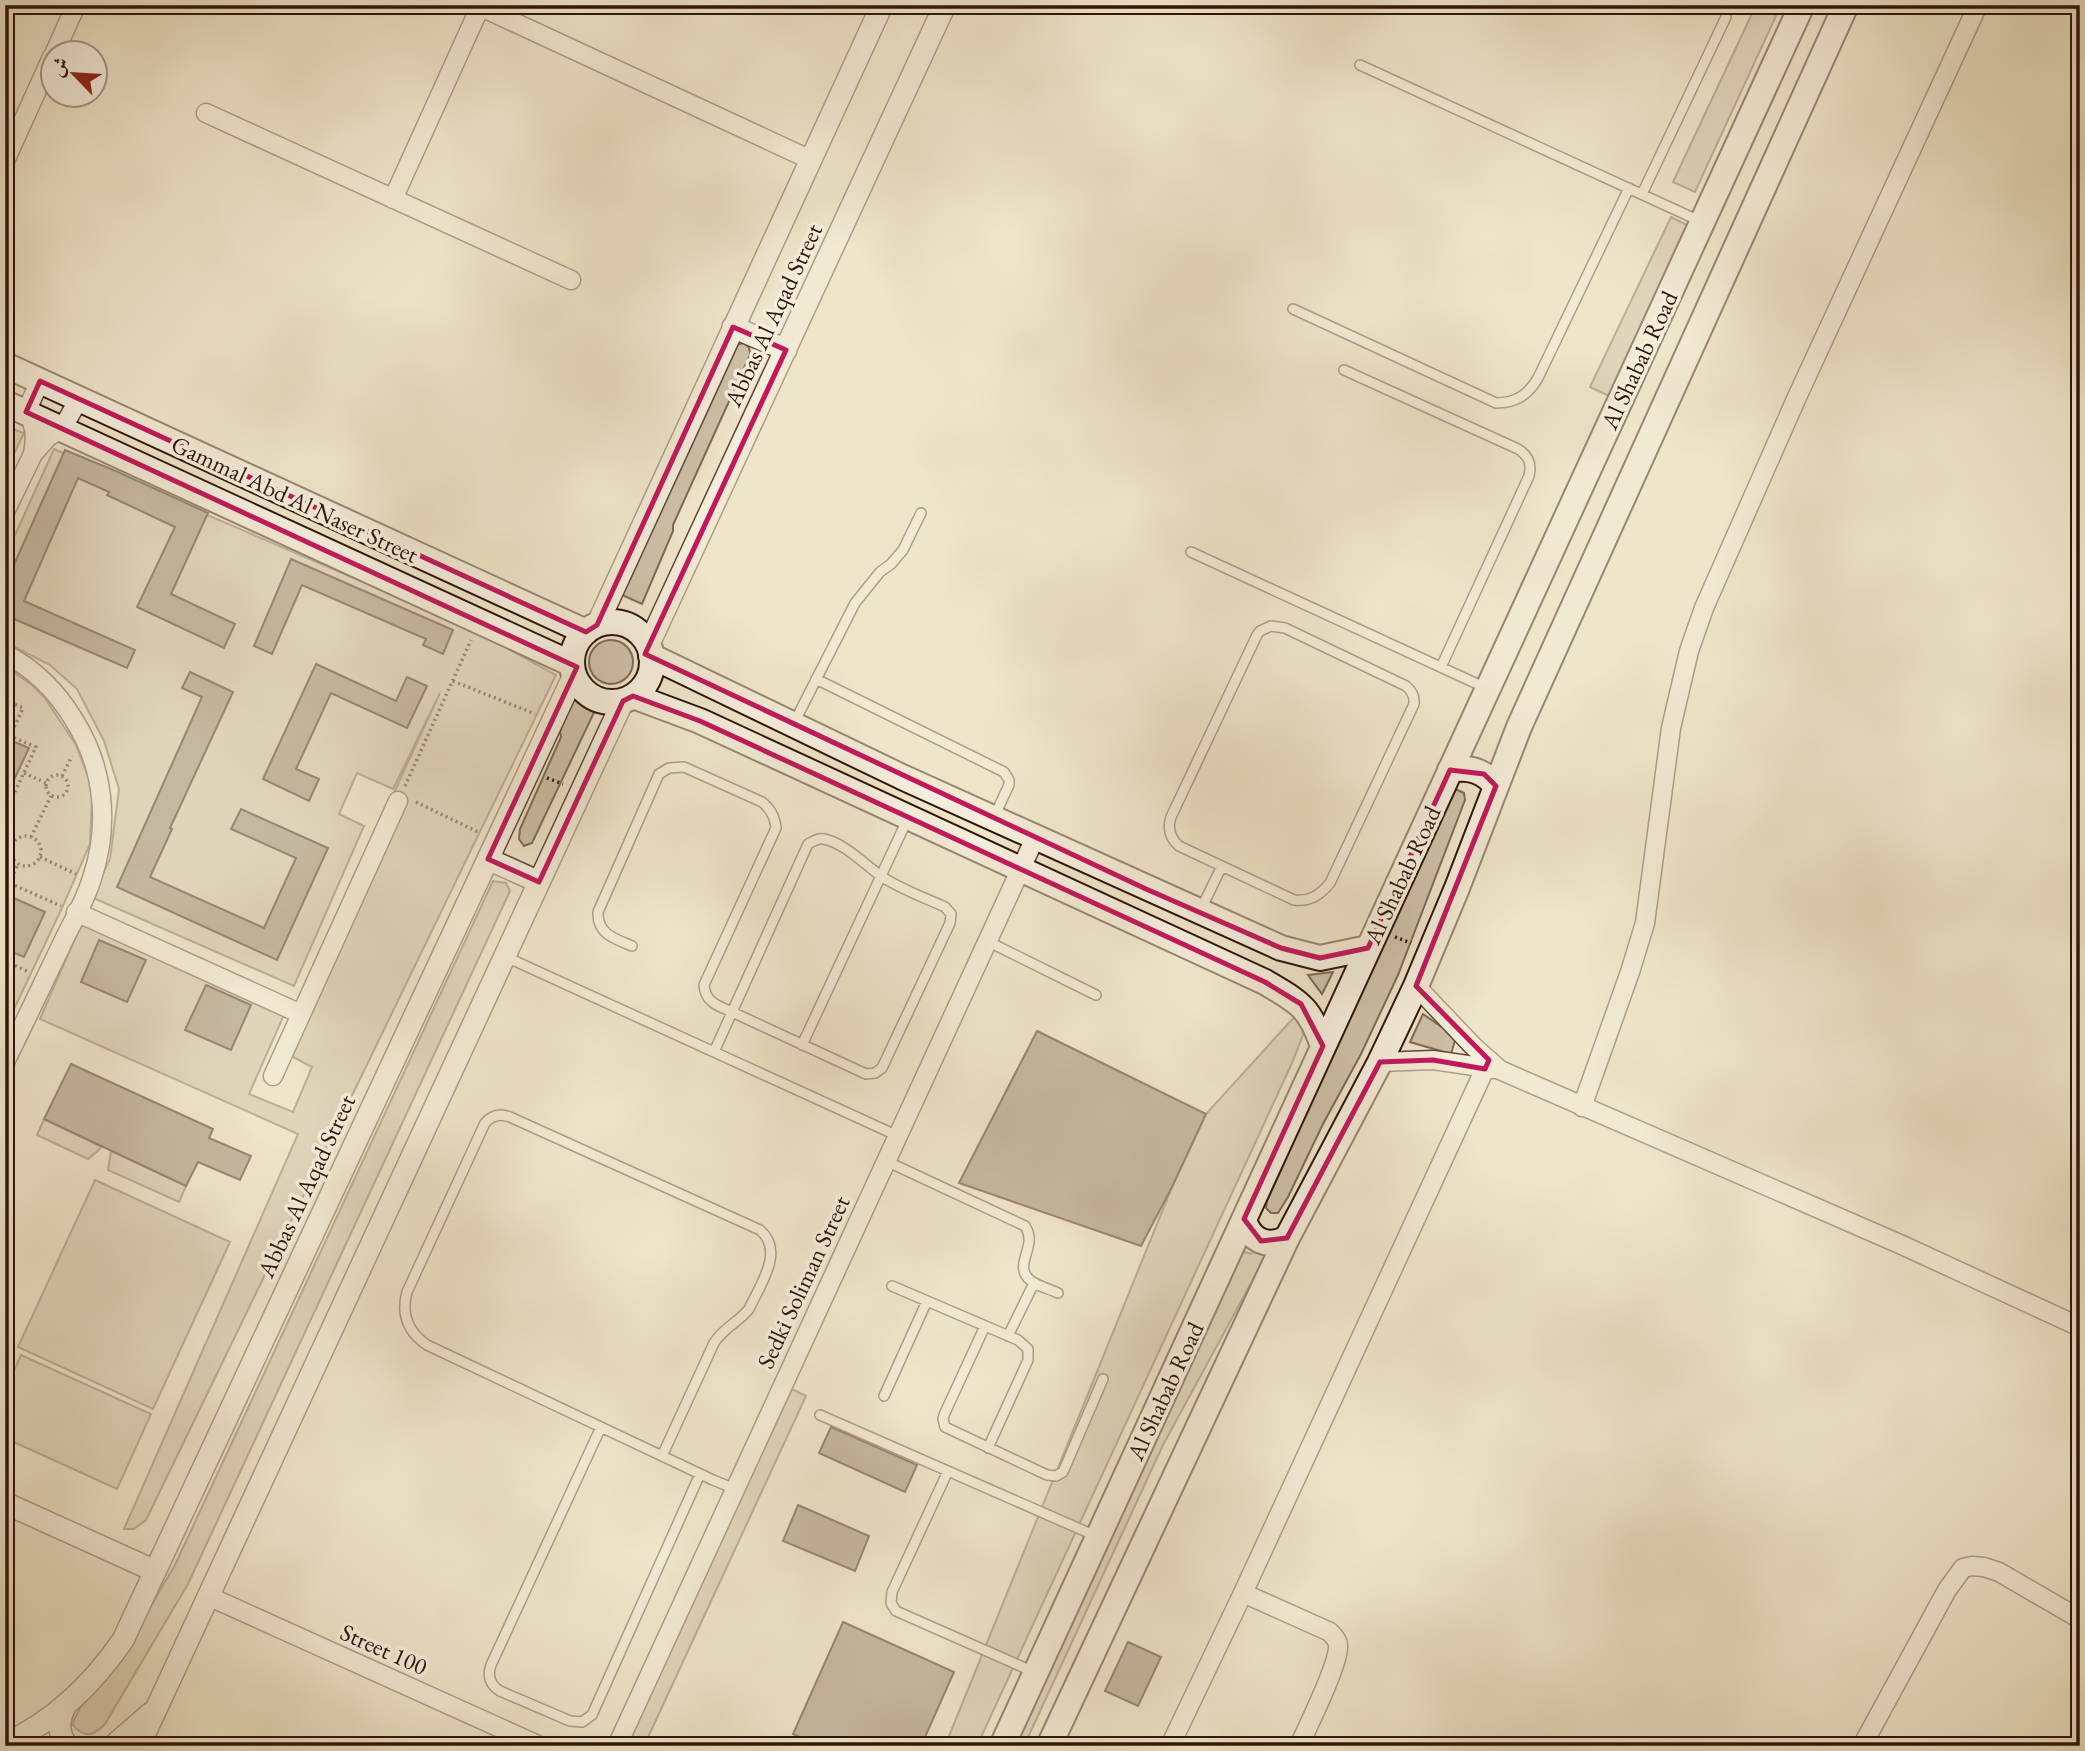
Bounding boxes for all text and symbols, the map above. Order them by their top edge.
north arrow [38,38,108,108]
text: ش [44,53,74,81]
street label: Abbas Al Aqad Street [717,218,829,412]
street label: Al Shabab Road [1593,285,1685,435]
street label: Gammal Abd Al Naser Street [167,428,424,570]
street label: Al Shabab Road [1356,800,1448,950]
street label: Abbas Al Aqad Street [250,1089,362,1283]
street label: Sedki Soliman Street [749,1190,857,1373]
street label: Al Shabab Road [1119,1316,1211,1466]
street label: Street 100 [336,1616,432,1682]

